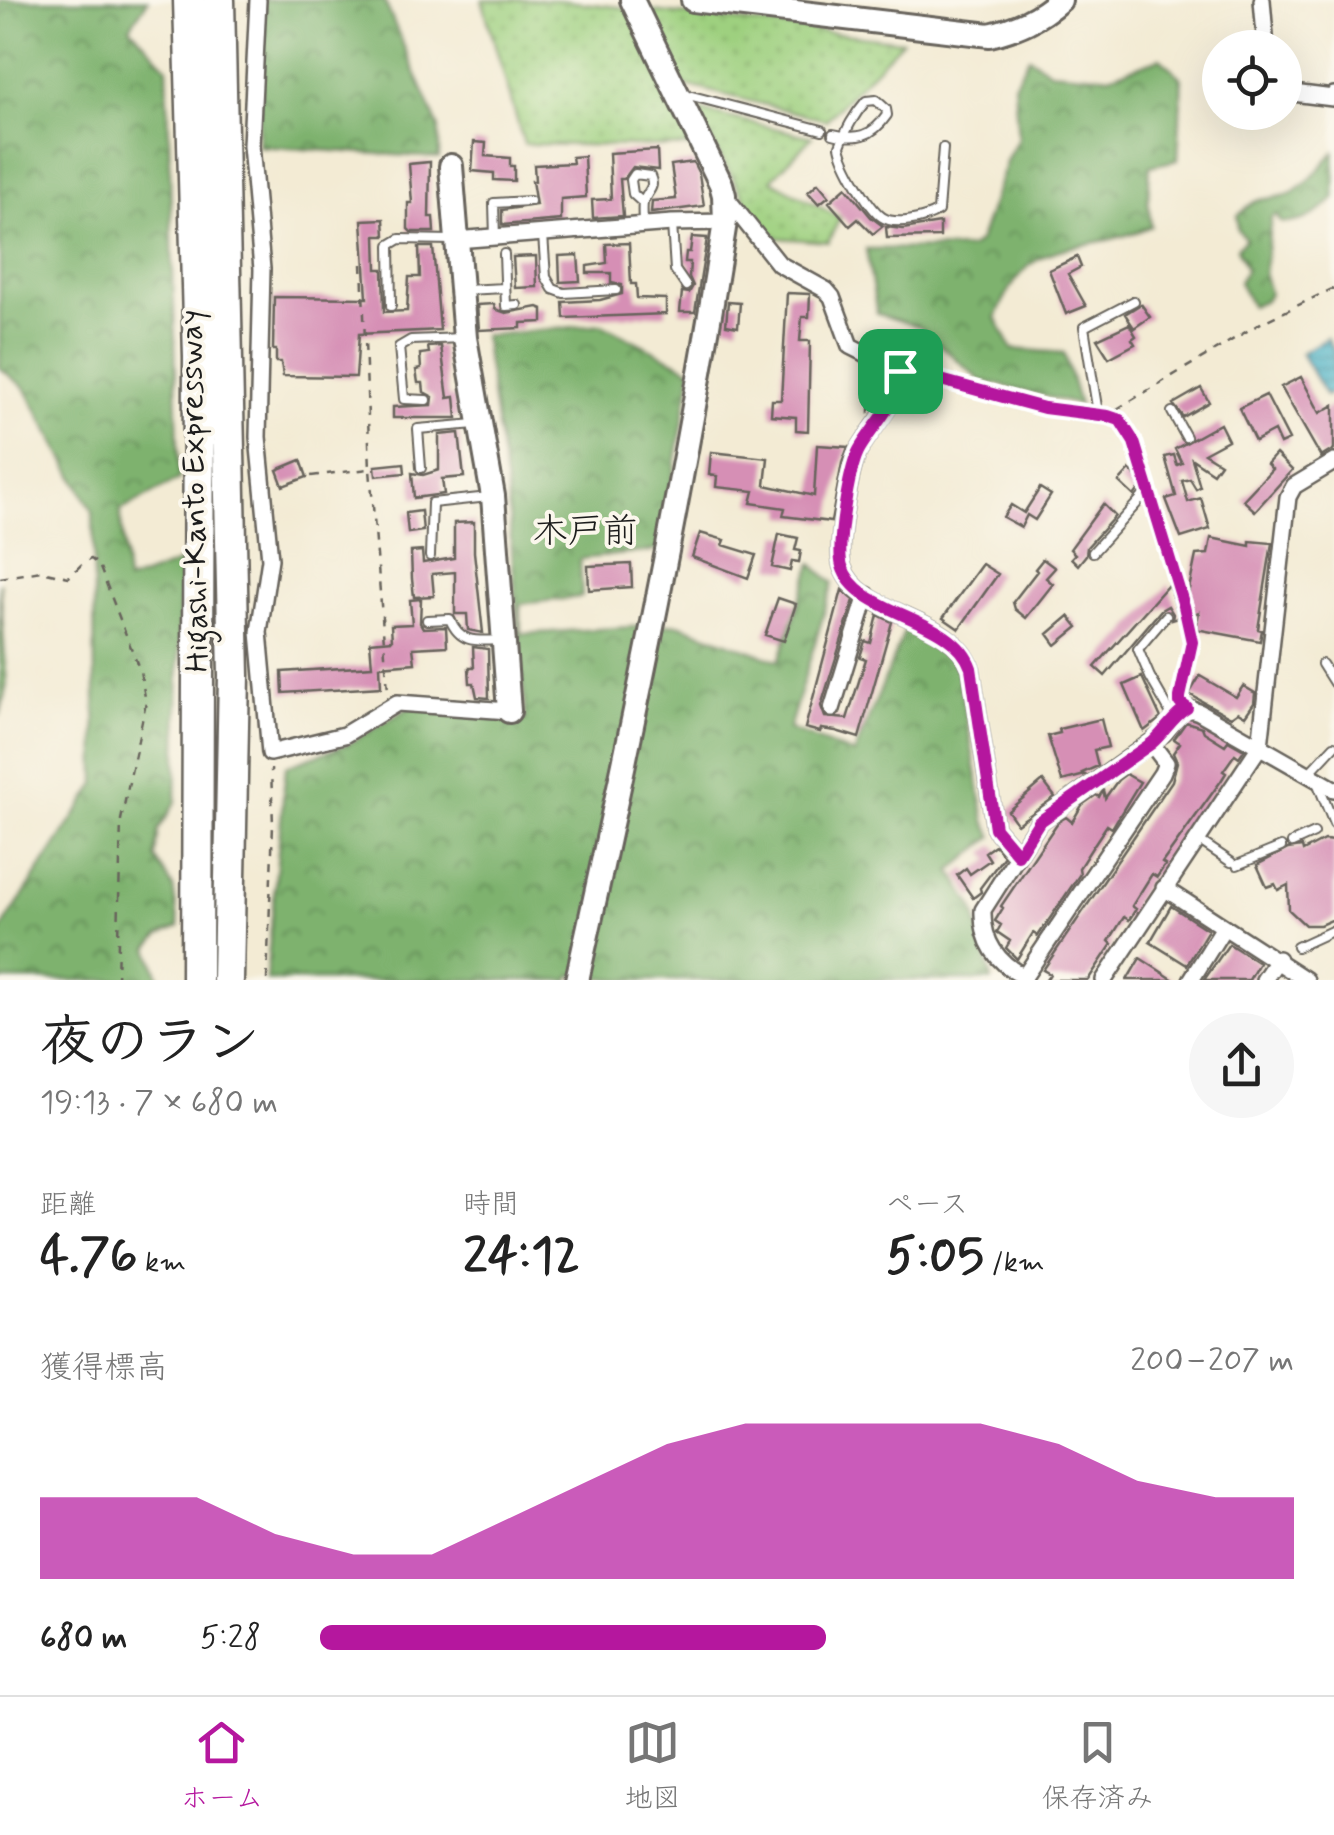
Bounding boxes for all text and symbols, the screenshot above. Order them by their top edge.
map controls [1202,30,1302,130]
button: locate [1202,30,1302,130]
street label: Higashi-Kanto Expressway [171,309,222,673]
pin [858,329,943,414]
icon: arrive [873,344,928,399]
district label: 木戸前 [532,509,638,555]
text: 夜のラン [40,1008,260,1080]
button: share [1189,1013,1294,1118]
text: 19:13 · 7 × 680 m [40,1082,278,1124]
text: 距離 [40,1187,96,1224]
text: 時間 [463,1187,519,1224]
text: ペース [886,1187,968,1224]
text: 4.76 [40,1224,138,1290]
text: 24:12 [463,1224,580,1290]
text: 5:05 [886,1224,984,1290]
text: km [138,1245,186,1282]
text: /km [984,1245,1045,1282]
text: 200–207 m [1130,1340,1294,1382]
text: 獲得標高 [40,1347,168,1389]
text: 680 m [40,1617,127,1659]
text: 5:28 [200,1617,261,1659]
tab: ホーム [181,1715,263,1818]
tab: 地図 [624,1715,680,1818]
tab: 保存済み [1041,1715,1153,1818]

